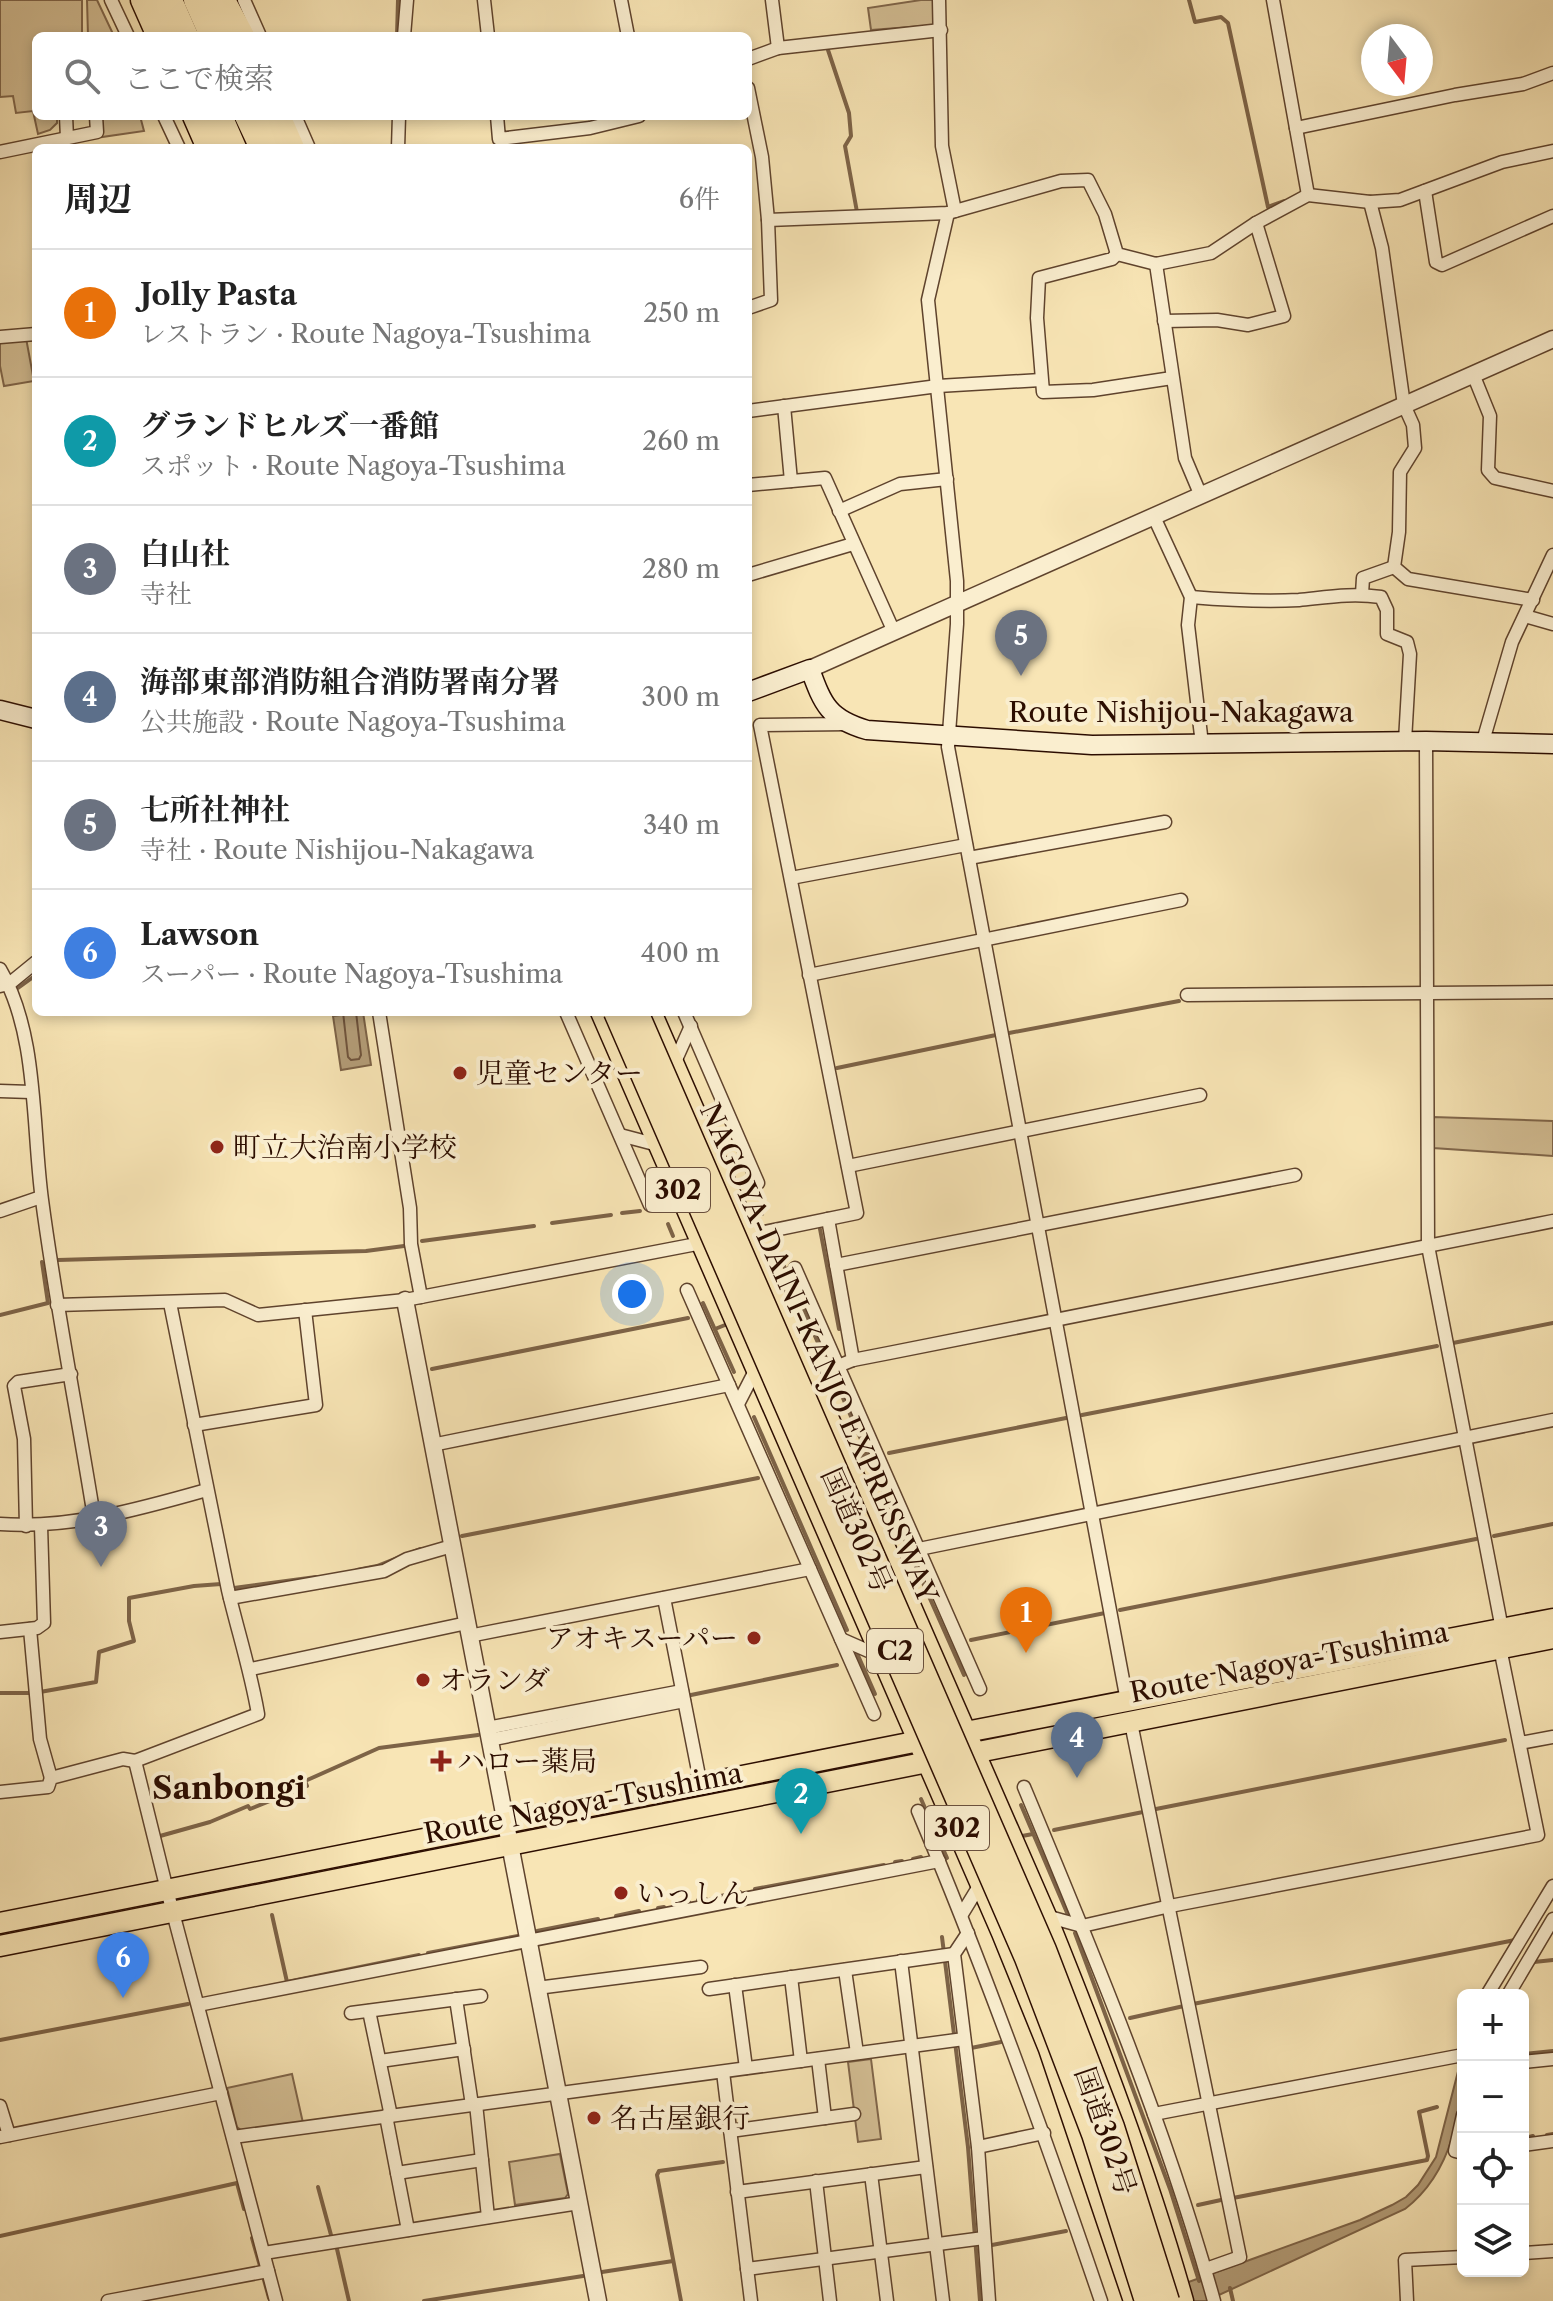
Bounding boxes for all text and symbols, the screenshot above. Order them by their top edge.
north arrow [1361,24,1433,96]
search box [32,32,752,120]
icon: search [60,54,104,98]
text: ここで検索 [124,60,274,97]
text: 周辺 [64,178,132,220]
text: 6件 [679,183,720,215]
text: Jolly Pasta [140,276,297,313]
text: 1 [84,297,96,329]
text: 250 m [643,297,720,329]
text: レストラン · Route Nagoya-Tsushima [140,318,591,350]
text: グランドヒルズ一番館 [140,407,439,444]
text: 2 [82,425,98,457]
text: 260 m [642,425,720,457]
text: スポット · Route Nagoya-Tsushima [140,450,566,482]
text: 白山社 [140,535,230,572]
text: 3 [83,553,97,585]
text: 280 m [642,553,720,585]
text: 寺社 [140,578,192,610]
pin: 5 [995,610,1047,676]
text: 海部東部消防組合消防署南分署 [140,663,560,700]
text: 4 [82,681,98,713]
text: 300 m [642,681,720,713]
street label: Route Nishijou-Nakagawa [1008,695,1354,729]
text: 公共施設 · Route Nagoya-Tsushima [140,706,566,738]
text: 七所社神社 [140,791,290,828]
text: 5 [83,809,97,841]
text: 340 m [643,809,720,841]
text: 寺社 · Route Nishijou-Nakagawa [140,834,534,866]
text: Lawson [140,916,259,953]
text: 6 [82,937,98,969]
text: 400 m [641,937,720,969]
text: スーパー · Route Nagoya-Tsushima [140,958,563,990]
place label: 児童センター [476,1056,643,1090]
marker: 児童センター [451,1064,469,1082]
street label: NAGOYA-DAINI-KANJO EXPRESSWAY [693,1098,946,1609]
place label: 町立大治南小学校 [233,1130,457,1164]
marker: 町立大治南小学校 [208,1138,226,1156]
road number: 302 [646,1168,710,1212]
your location [612,1274,652,1314]
street label: 国道302号 [814,1462,900,1598]
pin: 3 [75,1501,127,1567]
pin: 1 [1000,1587,1052,1653]
street label: Route Nagoya-Tsushima [1127,1614,1451,1710]
place label: アオキスーパー [546,1621,738,1655]
marker: アオキスーパー [745,1629,763,1647]
road number: C2 [867,1629,923,1673]
place label: オランダ [439,1663,550,1697]
marker: オランダ [414,1671,432,1689]
pin: 4 [1051,1712,1103,1778]
place label: ハロー薬局 [457,1744,597,1778]
marker: ハロー薬局 [432,1752,450,1770]
street label: Route Nagoya-Tsushima [421,1755,745,1851]
district label: Sanbongi [152,1768,306,1807]
pin: 2 [775,1768,827,1834]
road number: 302 [925,1806,989,1850]
place label: いっしん [637,1876,749,1910]
marker: いっしん [612,1884,630,1902]
pin: 6 [97,1932,149,1998]
map controls [1457,1989,1529,2277]
button: + [1457,1989,1529,2061]
button: − [1457,2061,1529,2133]
street label: 国道302号 [1068,2062,1144,2200]
place label: 名古屋銀行 [610,2101,750,2135]
marker: 名古屋銀行 [585,2109,603,2127]
button: locate [1457,2133,1529,2205]
button: layers [1457,2205,1529,2277]

